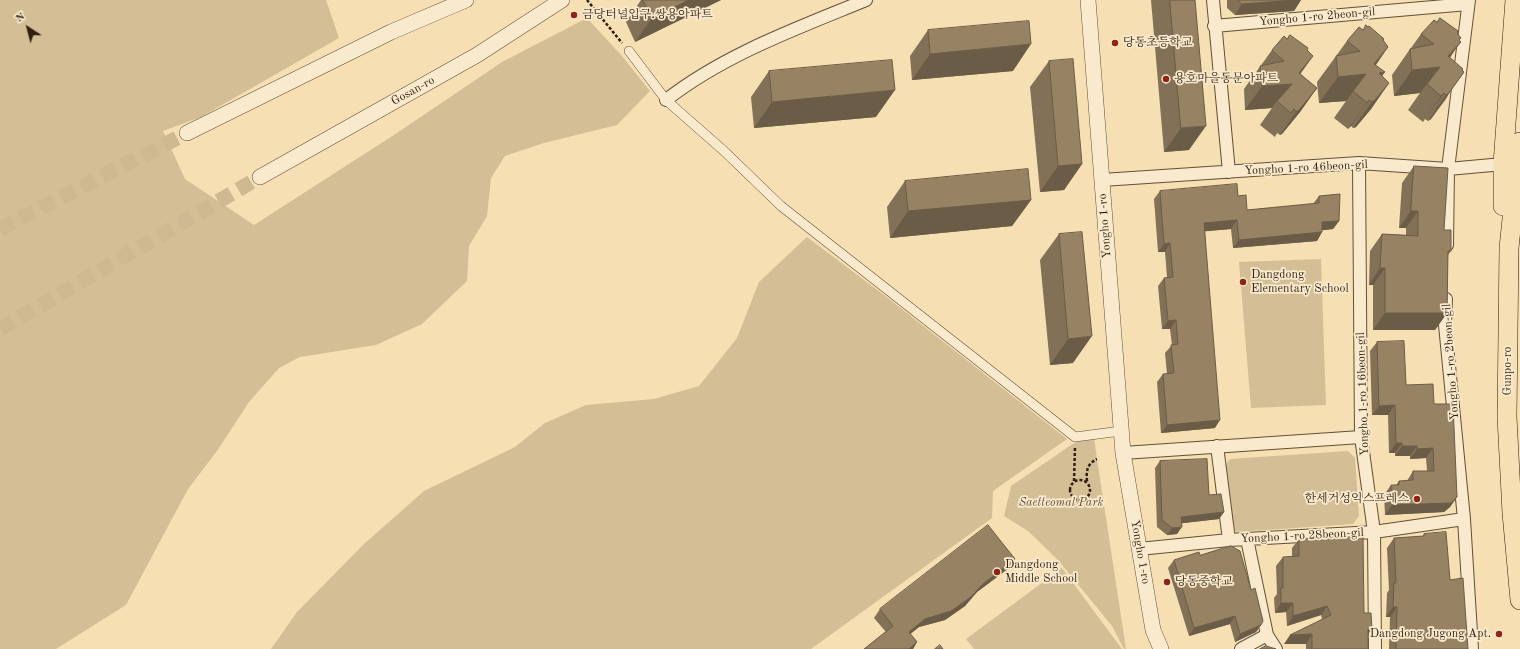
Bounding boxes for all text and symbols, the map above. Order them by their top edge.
street label: Yongho 1-ro 2beon-gil [1258,5,1376,29]
north arrow [8,8,48,48]
place label: 금당터널입구.쌍용아파트 [582,8,713,22]
marker: 금당터널입구.쌍용아파트 [569,10,579,20]
text: N [14,11,27,25]
place label: 당동초등학교 [1123,36,1193,50]
marker: 당동초등학교 [1110,38,1120,48]
place label: 용호마을동문아파트 [1174,72,1278,86]
street label: Gosan-ro [389,73,437,109]
marker: 용호마을동문아파트 [1161,74,1171,84]
street label: Yongho 1-ro 46beon-gil [1244,158,1368,178]
street label: Yongho 1-ro [1096,193,1114,259]
place label: Dangdong Elementary School [1251,268,1349,296]
marker: Dangdong Elementary School [1238,277,1248,287]
street label: Yongho 1-ro 2beon-gil [1440,303,1462,421]
street label: Yongho 1-ro 16beon-gil [1354,332,1372,456]
street label: Gunpo-ro [1501,346,1515,396]
place label: 한세거성익스프레스 [1305,492,1409,506]
marker: 한세거성익스프레스 [1412,494,1422,504]
park label: Saetteomal Park [1019,496,1103,510]
street label: Yongho 1-ro [1127,519,1153,585]
street label: Yongho 1-ro 28beon-gil [1240,526,1364,546]
place label: Dangdong Middle School [1005,558,1077,586]
marker: Dangdong Middle School [992,567,1002,577]
place label: 당동중학교 [1175,575,1233,589]
marker: 당동중학교 [1162,577,1172,587]
place label: Dangdong Jugong Apt. [1370,627,1491,641]
marker: Dangdong Jugong Apt. [1494,629,1504,639]

